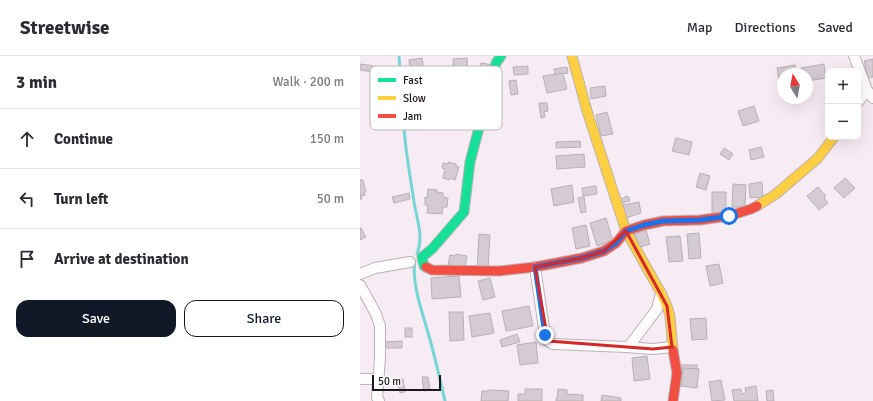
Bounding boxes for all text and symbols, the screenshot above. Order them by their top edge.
text: Streetwise [20,16,110,40]
text: Map [687,19,713,36]
text: Directions [735,19,796,36]
text: Saved [818,19,853,36]
legend [370,66,502,130]
north arrow [777,68,813,104]
map controls [825,68,861,140]
button: + [825,68,861,104]
text: 3 min [16,72,57,93]
text: Walk · 200 m [273,74,344,90]
text: Fast [403,74,423,87]
text: Slow [403,92,426,105]
button: − [825,104,861,140]
text: Jam [403,110,422,123]
icon: ahead [16,128,38,150]
text: Continue [54,130,113,148]
text: 150 m [310,131,344,147]
icon: left [16,188,38,210]
text: Turn left [54,190,108,208]
text: 50 m [317,191,344,207]
route start [720,207,738,225]
icon: arrive [16,248,38,270]
text: Arrive at destination [54,250,189,268]
button: Save [16,300,176,337]
button: Share [184,300,344,337]
route end [536,326,554,344]
scale bar [372,373,441,392]
text: 50 m [378,375,401,388]

